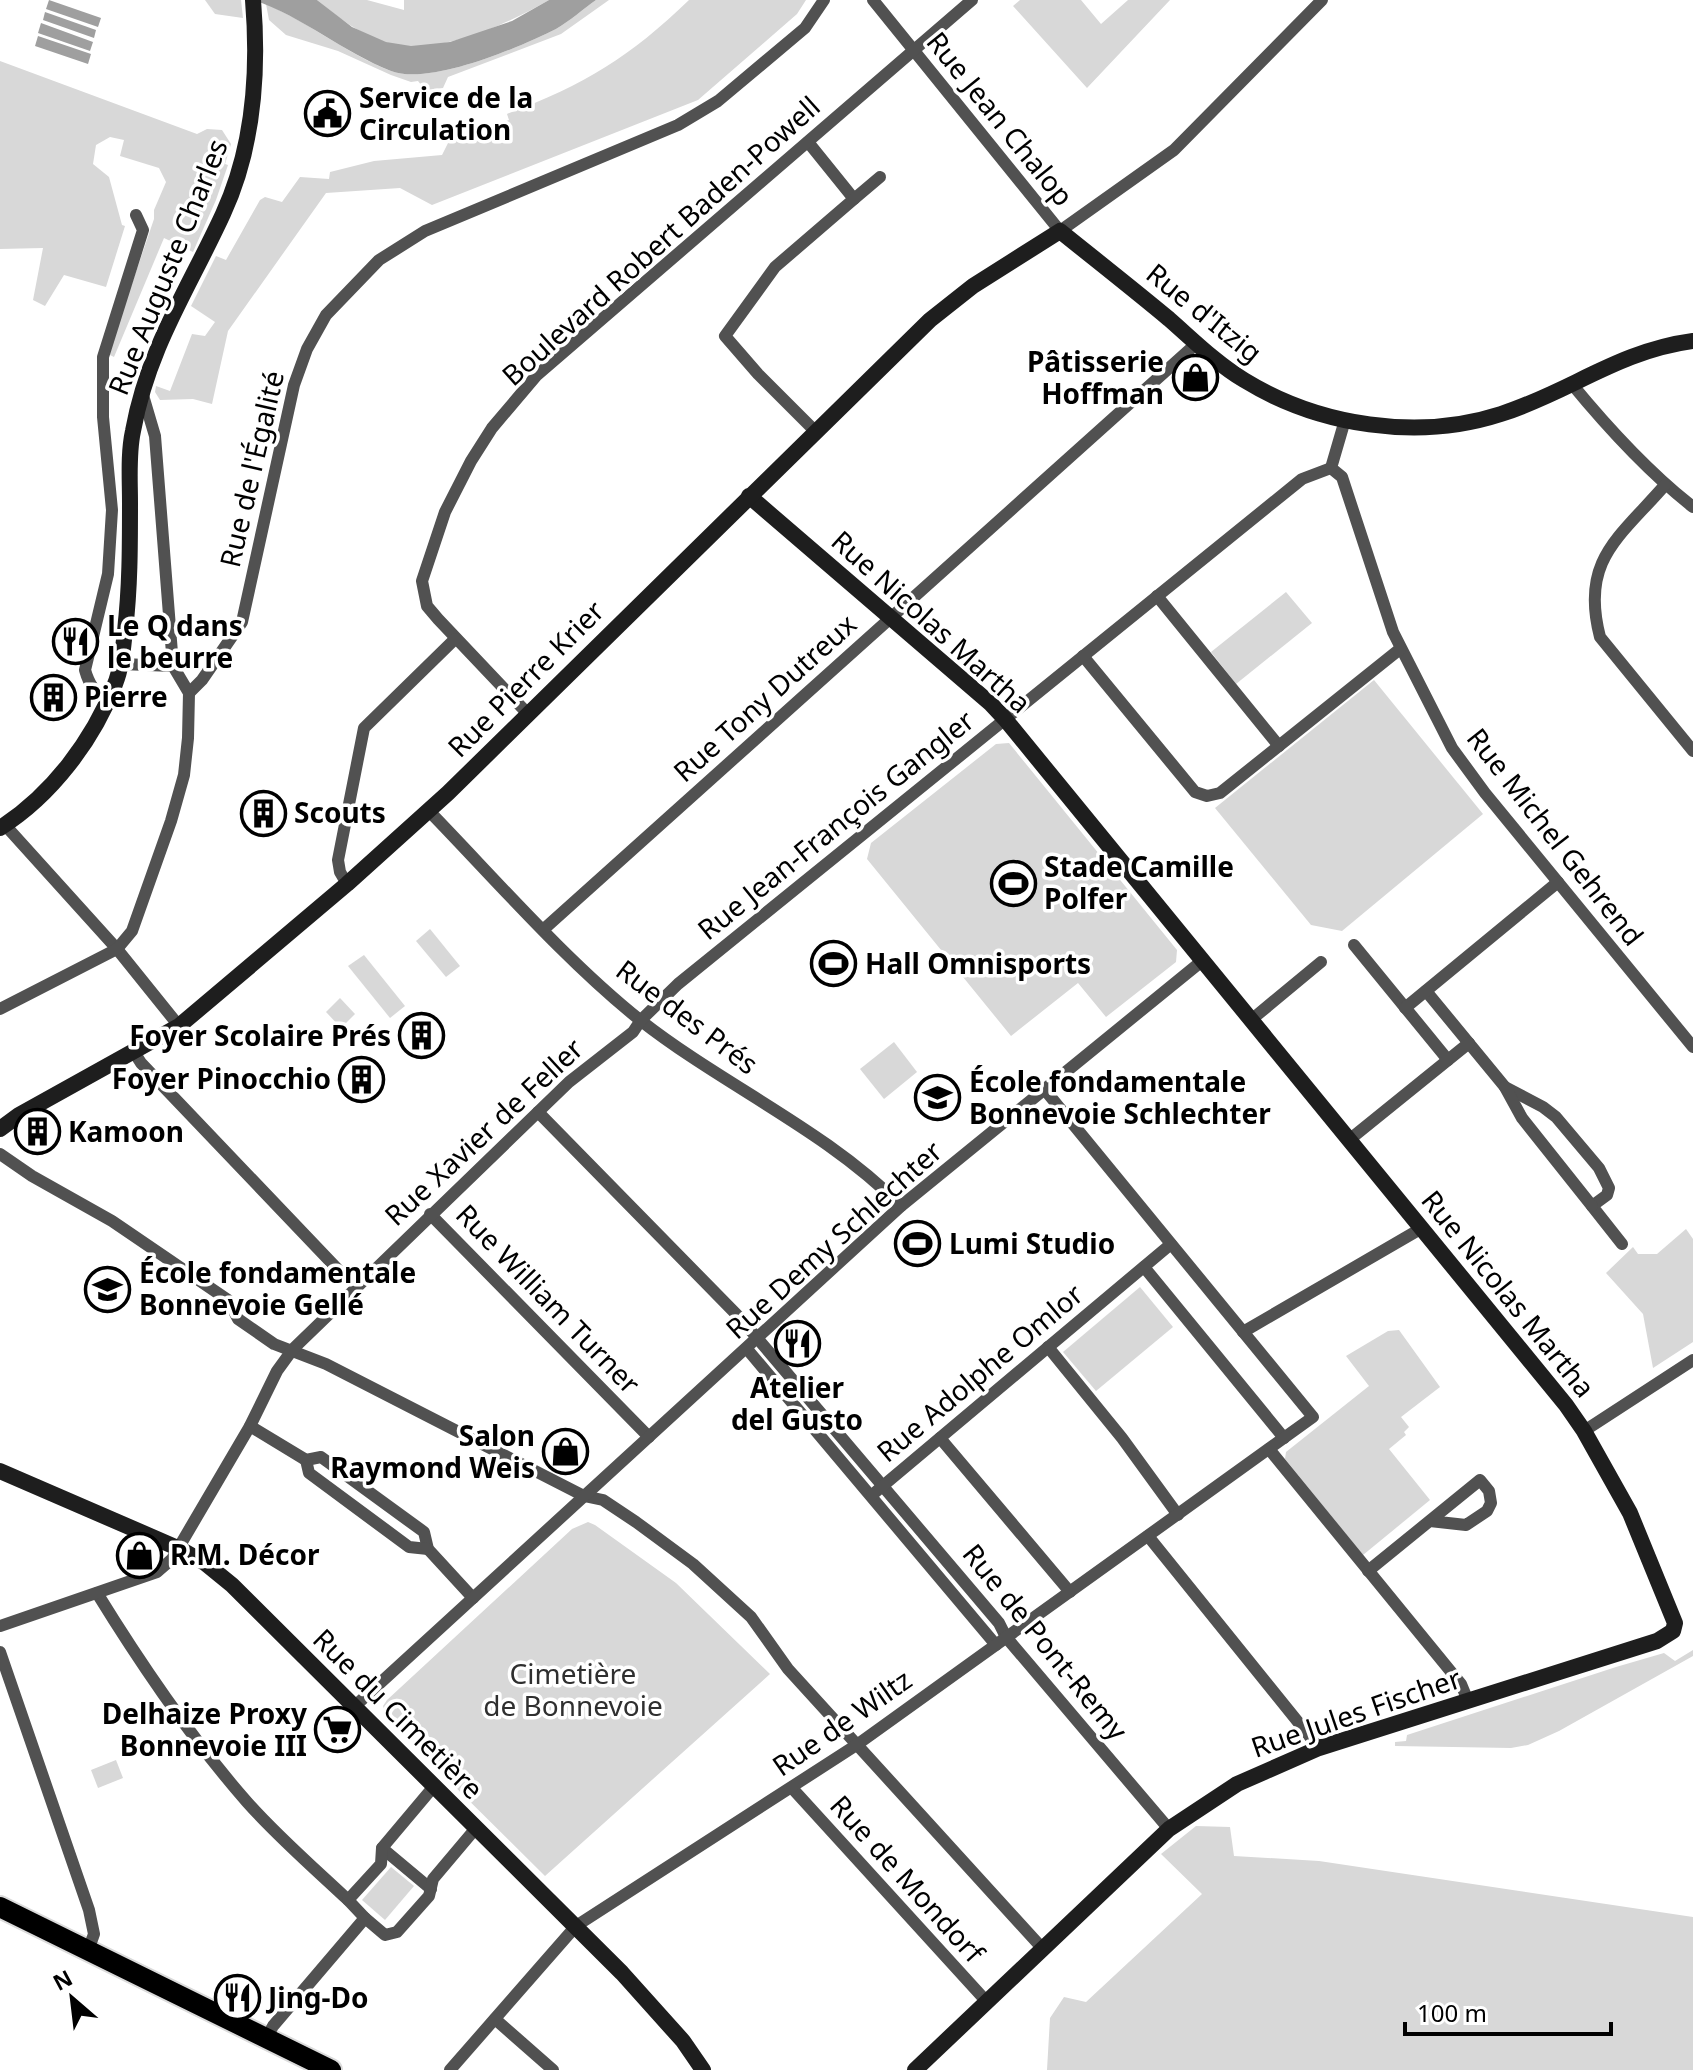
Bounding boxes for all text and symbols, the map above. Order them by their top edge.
street label: Rue Jean Chalop [919,23,1083,213]
place label: Service de la Circulation [359,78,533,148]
street label: Boulevard Robert Baden-Powell [493,87,827,393]
public building icon: Service de la Circulation [304,90,352,138]
street label: Rue Auguste Charles [98,133,236,400]
street label: Rue d'Itzig [1139,254,1270,371]
place label: Pâtisserie Hoffman [1027,342,1164,412]
shop icon: Pâtisserie Hoffman [1171,354,1219,402]
street label: Rue de l'Égalité [210,367,292,571]
street label: Rue Nicolas Martha [824,521,1040,721]
street label: Rue Pierre Krier [439,591,612,765]
street label: Rue Tony Dutreux [665,605,864,790]
place label: Le Q dans le beurre [107,606,243,676]
restaurant icon: Le Q dans le beurre [52,618,100,666]
building icon: Pierre [29,673,77,721]
place label: Pierre [84,677,168,715]
street label: Rue Jean-François Gangler [689,701,982,948]
street label: Rue Michel Gehrend [1459,720,1653,953]
building icon: Scouts [239,789,287,837]
place label: Scouts [294,793,386,831]
place label: Stade Camille Polfer [1044,847,1234,917]
sports icon: Stade Camille Polfer [989,859,1037,907]
sports icon: Hall Omnisports [810,940,858,988]
place label: Hall Omnisports [865,944,1091,982]
street label: Rue des Prés [609,950,766,1082]
building icon: Foyer Scolaire Prés [398,1012,446,1060]
place label: Foyer Scolaire Prés [129,1016,391,1054]
street label: Rue Xavier de Feller [376,1029,591,1233]
building icon: Foyer Pinocchio [338,1055,386,1103]
place label: Foyer Pinocchio [112,1059,331,1097]
place label: École fondamentale Bonnevoie Schlechter [969,1062,1271,1132]
school or university icon: École fondamentale Bonnevoie Schlechter [914,1074,962,1122]
building icon: Kamoon [13,1108,61,1156]
place label: Kamoon [68,1112,184,1150]
street label: Rue Demy Schlechter [717,1131,950,1347]
street label: Rue Nicolas Martha [1413,1182,1604,1405]
street label: Rue William Turner [448,1195,649,1402]
sports icon: Lumi Studio [894,1220,942,1268]
place label: Lumi Studio [949,1224,1115,1262]
place label: École fondamentale Bonnevoie Gellé [139,1253,416,1323]
school or university icon: École fondamentale Bonnevoie Gellé [84,1265,132,1313]
street label: Rue Adolphe Omlor [868,1274,1091,1470]
restaurant icon: Atelier del Gusto [773,1320,821,1368]
place label: Atelier del Gusto [731,1368,863,1438]
place label: Salon Raymond Weis [330,1416,535,1486]
shop icon: Salon Raymond Weis [542,1428,590,1476]
shop icon: R.M. Décor [115,1531,163,1579]
place label: R.M. Décor [170,1535,320,1573]
street label: Rue de Pont-Remy [955,1535,1137,1748]
street label: Rue du Cimetière [305,1620,492,1807]
park label: Cimetière de Bonnevoie [483,1654,663,1724]
street label: Rue Jules Fischer [1246,1658,1466,1766]
street label: Rue de Wiltz [764,1660,919,1784]
place label: Delhaize Proxy Bonnevoie III [102,1694,307,1764]
supermarket icon: Delhaize Proxy Bonnevoie III [314,1706,362,1754]
street label: Rue de Mondorf [822,1786,994,1971]
north arrow [32,1958,112,2038]
text: N [47,1962,77,1997]
restaurant icon: Jing-Do [213,1974,261,2022]
place label: Jing-Do [265,1978,369,2016]
scale bar [1405,1986,1611,2036]
text: 100 m [1417,1996,1487,2029]

